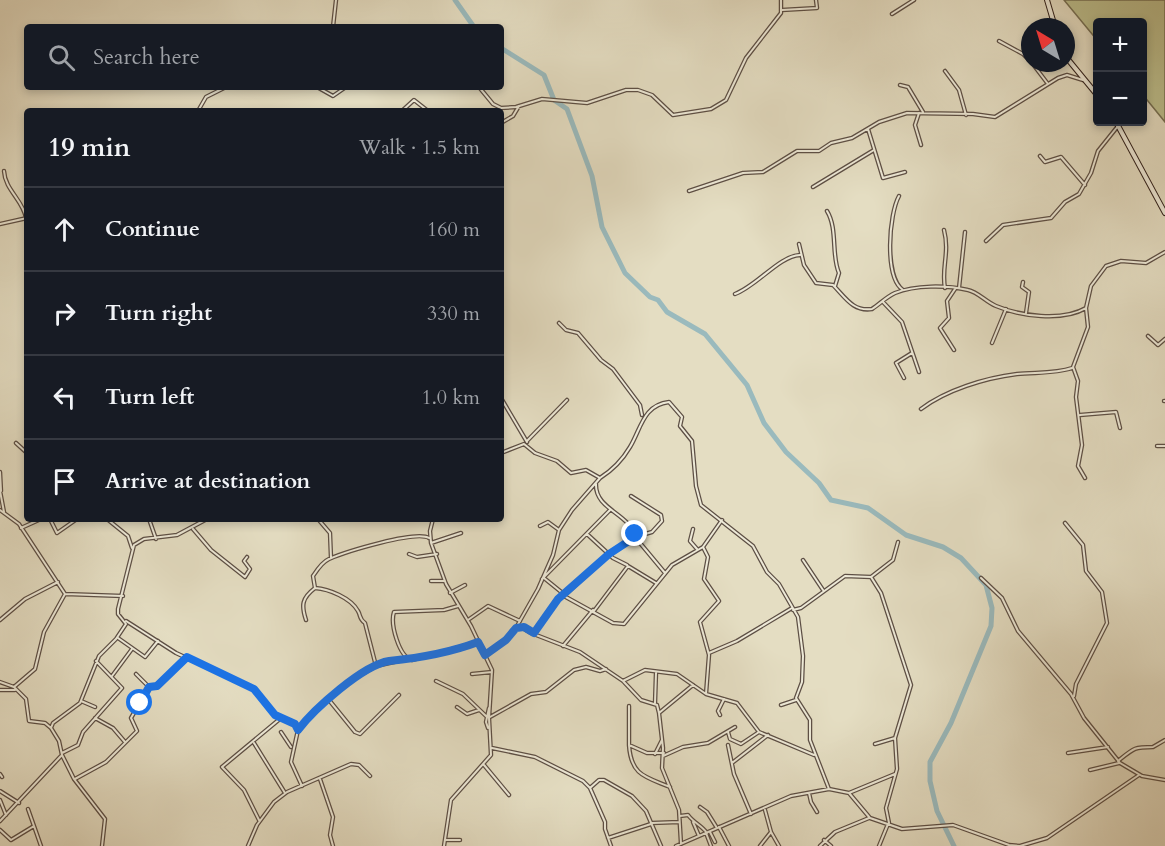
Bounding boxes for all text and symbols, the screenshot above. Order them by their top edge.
north arrow [1021,18,1075,72]
map controls [1093,18,1147,126]
button: + [1093,18,1147,72]
search box [24,24,504,90]
icon: search [45,41,78,74]
text: Search here [93,42,200,72]
button: − [1093,72,1147,126]
text: 19 min [48,130,131,165]
text: Walk · 1.5 km [359,134,480,161]
icon: ahead [48,213,81,246]
text: Continue [105,214,200,244]
text: 160 m [427,216,480,243]
icon: right [48,297,81,330]
text: Turn right [105,298,212,328]
text: 330 m [427,300,480,327]
icon: left [48,381,81,414]
text: Turn left [105,382,194,412]
text: 1.0 km [421,384,480,411]
icon: arrive [48,465,81,498]
text: Arrive at destination [105,466,310,496]
route end [621,520,647,546]
route start [126,689,152,715]

